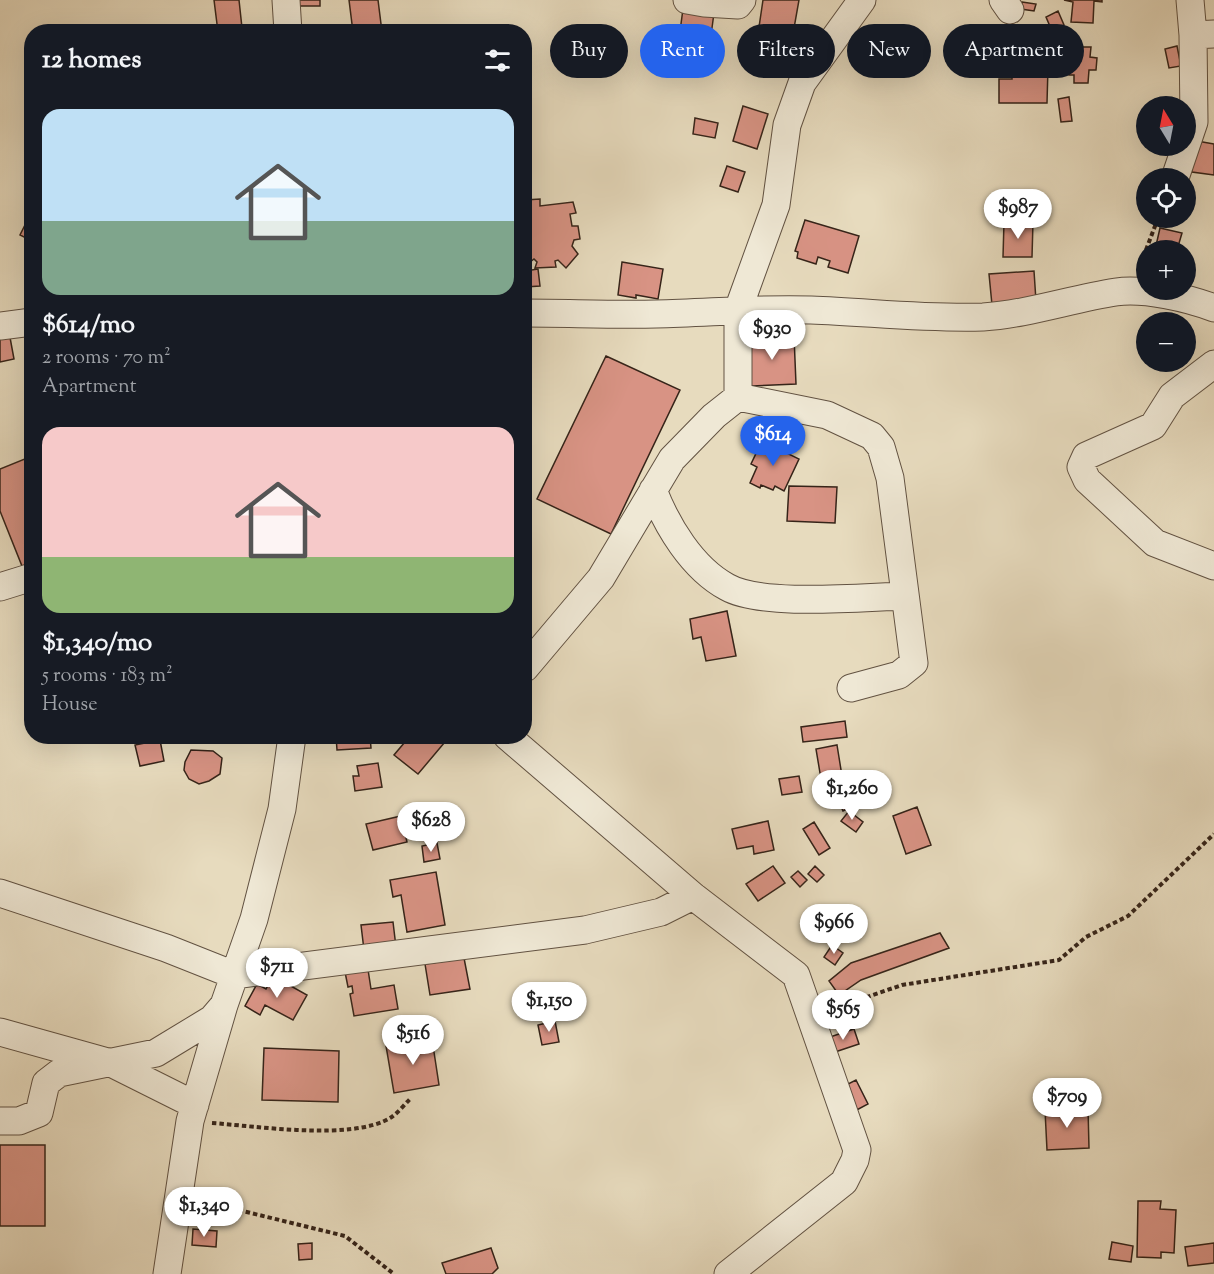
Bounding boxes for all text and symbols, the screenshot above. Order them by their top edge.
chip: Buy [550,24,628,78]
chip: Rent [640,24,725,78]
chip: Filters [737,24,835,78]
chip: New [847,24,931,78]
chip: Apartment [943,24,1084,78]
text: 12 homes [42,42,141,79]
icon: filters [481,44,514,77]
north arrow [1136,96,1196,156]
map controls [1136,96,1196,372]
icon: home [224,148,332,256]
button: locate [1136,168,1196,228]
pin: $987 [982,189,1054,240]
text: $987 [998,194,1038,223]
button: + [1136,240,1196,300]
text: $614/mo [42,307,135,344]
pin: $930 [736,310,808,361]
button: − [1136,312,1196,372]
text: $930 [753,315,791,344]
text: 2 rooms · 70 m² [42,344,171,373]
text: Apartment [42,373,137,402]
pin: $614 [737,416,809,467]
text: $614 [754,421,792,450]
icon: home [224,466,332,574]
text: $1,340/mo [42,625,152,662]
text: 5 rooms · 183 m² [42,662,173,691]
text: House [42,691,97,720]
pin: $1,260 [803,770,901,821]
text: $1,260 [826,775,878,804]
pin: $628 [395,802,467,853]
text: $628 [411,807,451,836]
pin: $966 [798,904,870,955]
text: $966 [814,909,854,938]
pin: $711 [241,948,313,999]
text: $711 [260,953,294,982]
pin: $1,150 [500,982,598,1033]
text: $1,150 [526,987,572,1016]
pin: $565 [807,990,879,1041]
text: $565 [826,995,860,1024]
pin: $516 [377,1015,449,1066]
text: $516 [396,1020,430,1049]
pin: $709 [1031,1078,1103,1129]
text: $709 [1047,1083,1087,1112]
pin: $1,340 [155,1187,253,1238]
text: $1,340 [178,1192,230,1221]

